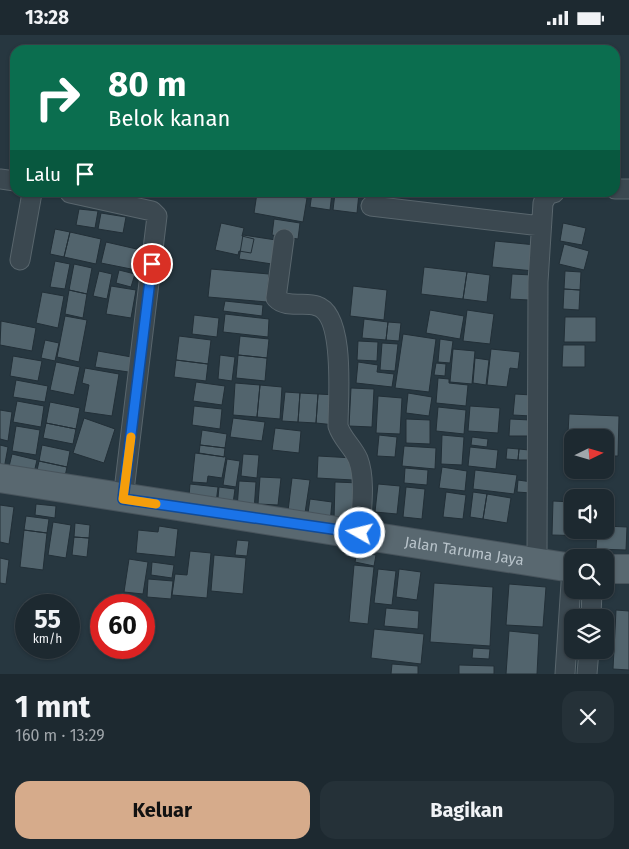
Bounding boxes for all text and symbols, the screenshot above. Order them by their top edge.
text: 13:28 [25,6,69,29]
text: 80 m [108,63,187,105]
icon: right [25,65,90,130]
text: Belok kanan [108,105,230,132]
icon: arrive [71,160,99,188]
text: Lalu [25,163,61,186]
pin [131,243,173,285]
icon: arrive [138,250,166,278]
north arrow [564,429,614,479]
map controls [564,429,614,659]
button: sound [564,489,614,539]
position arrow [333,506,385,558]
street label: Jalan Taruma Jaya [403,533,525,569]
button: search [564,549,614,599]
speed limit sign: 60 [90,594,155,659]
text: 55 [34,605,61,635]
button: layers [564,609,614,659]
text: km/h [33,632,62,646]
text: 1 mnt [15,689,90,725]
button: close [562,691,614,743]
text: 160 m · 13:29 [15,726,105,745]
button: Keluar [15,781,310,839]
button: Bagikan [320,781,614,839]

